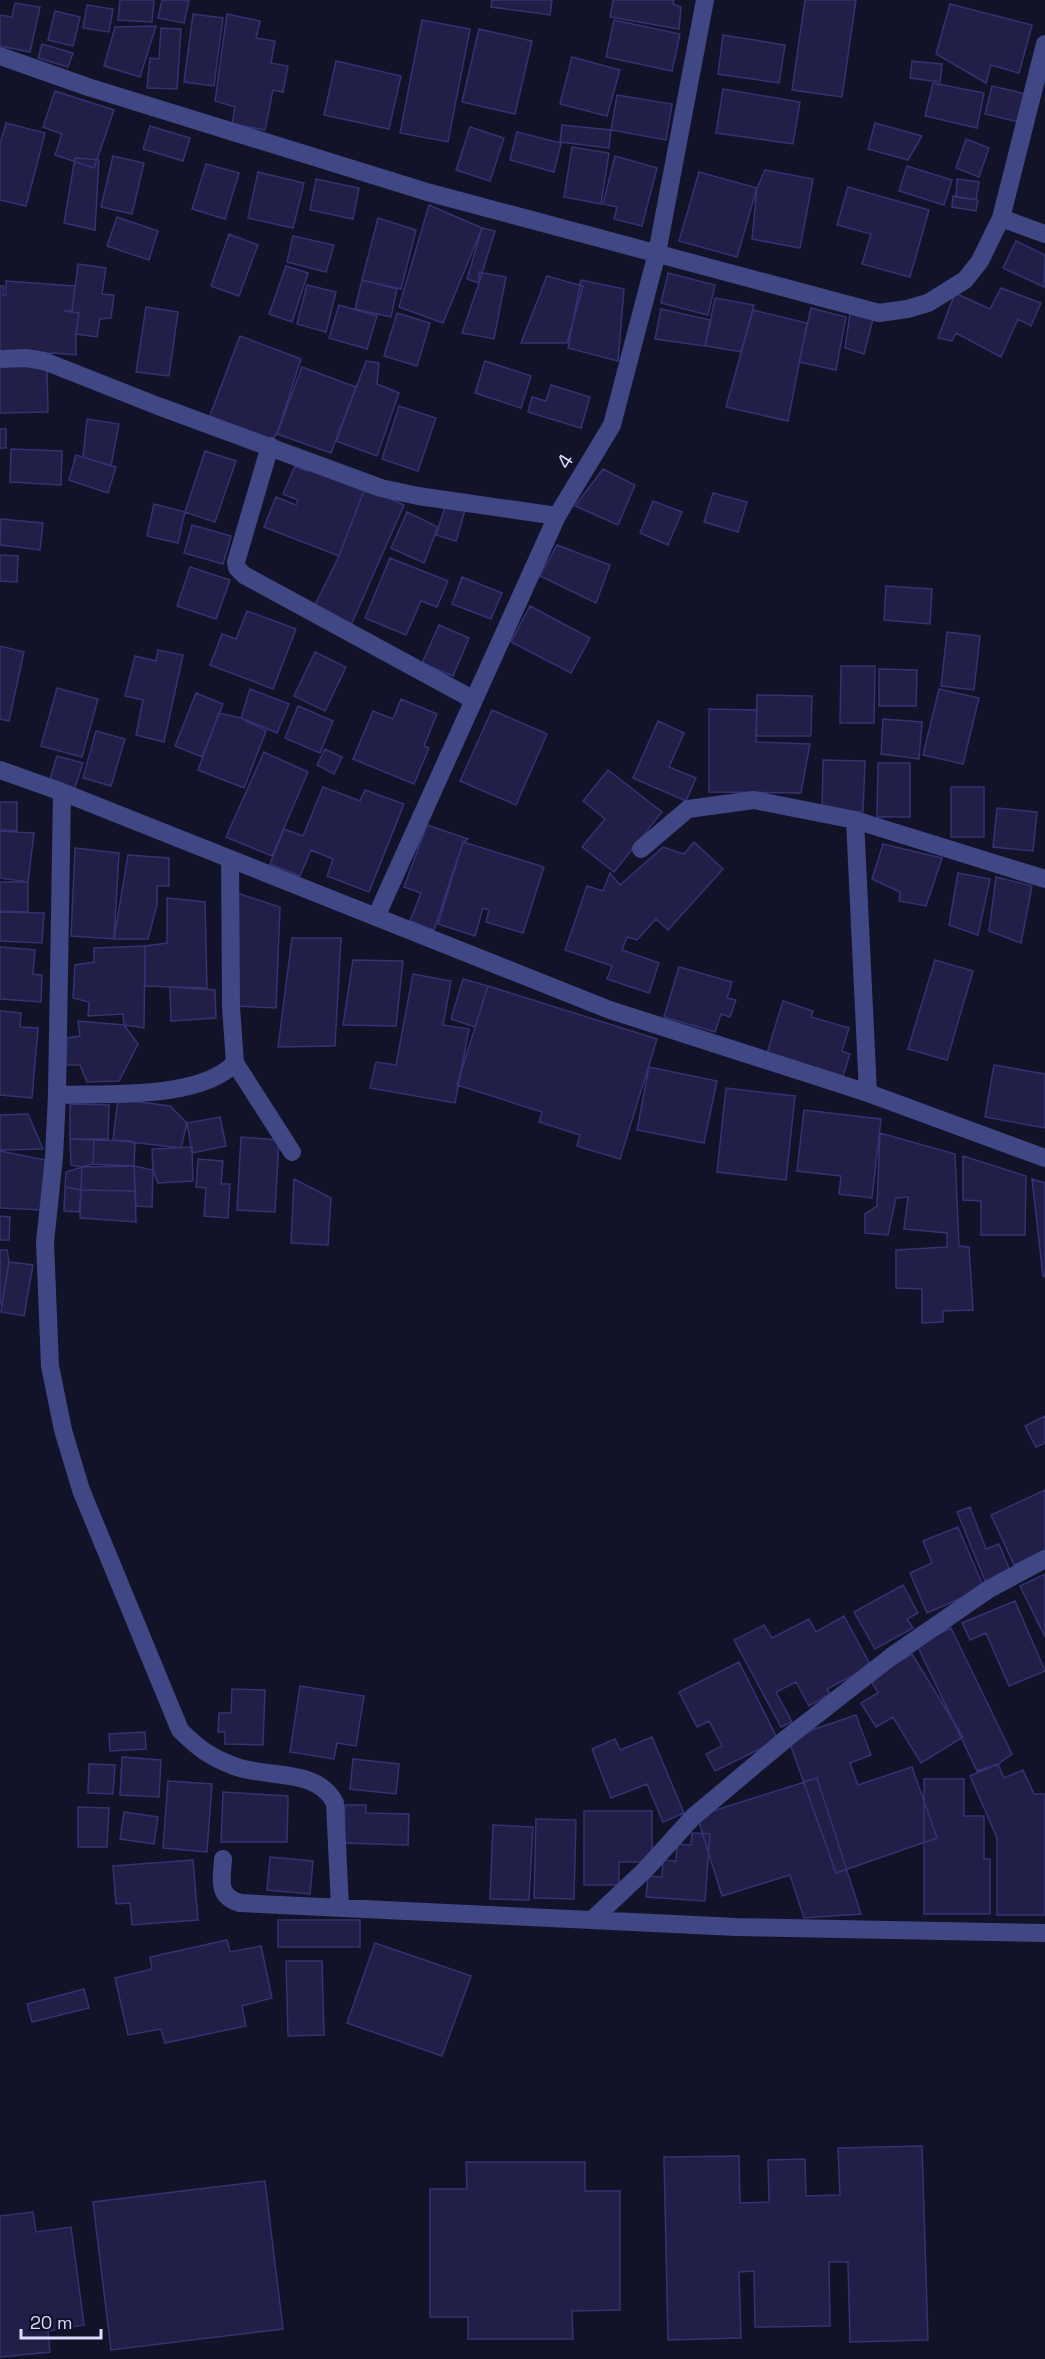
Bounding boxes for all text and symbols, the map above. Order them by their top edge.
street label: 4 [551,449,579,473]
scale bar [21,2302,100,2340]
text: 20 m [30,2311,73,2334]

